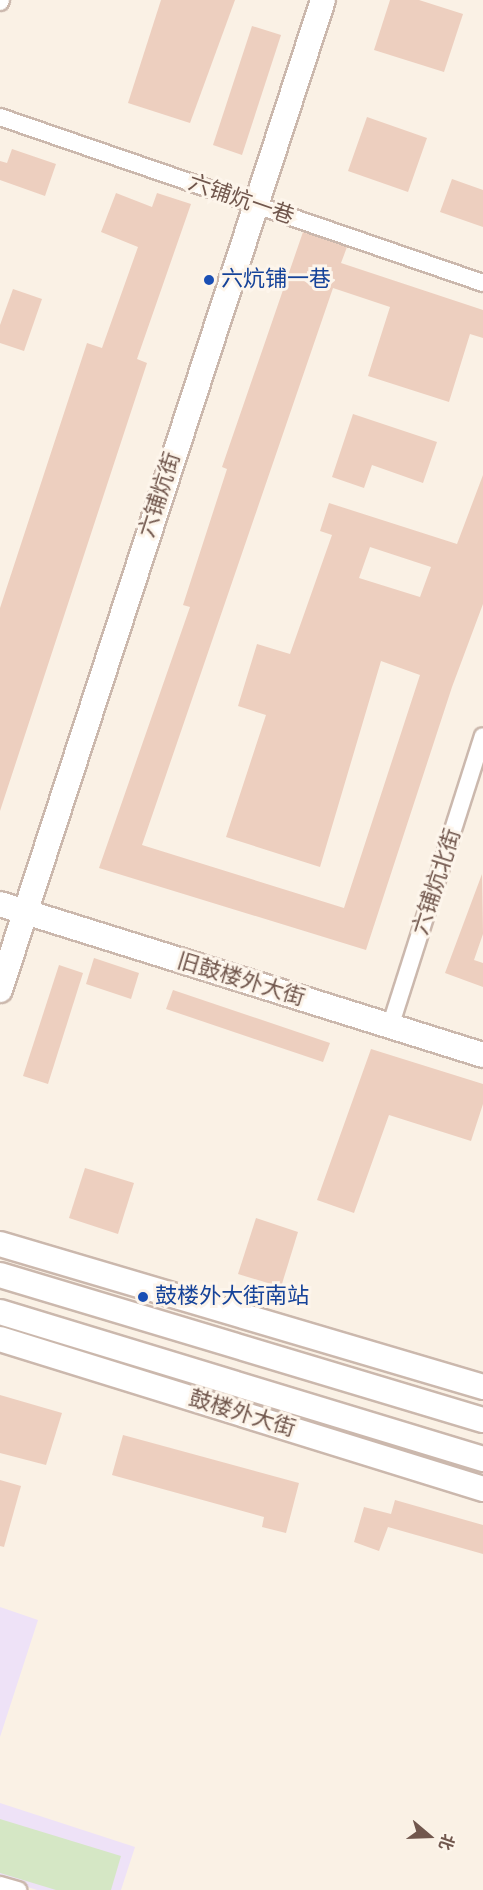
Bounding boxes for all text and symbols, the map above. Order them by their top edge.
street label: 六铺炕一巷 [185,170,297,230]
place label: 六炕铺一巷 [221,267,331,293]
marker: 六炕铺一巷 [202,273,216,287]
street label: 六铺炕街 [134,449,186,541]
street label: 六铺炕北街 [407,826,467,938]
street label: 旧鼓楼外大街 [174,948,308,1012]
place label: 鼓楼外大街南站 [155,1284,309,1310]
marker: 鼓楼外大街南站 [136,1290,150,1304]
street label: 鼓楼外大街 [186,1385,298,1443]
north arrow [399,1806,459,1866]
text: 北 [435,1831,458,1853]

